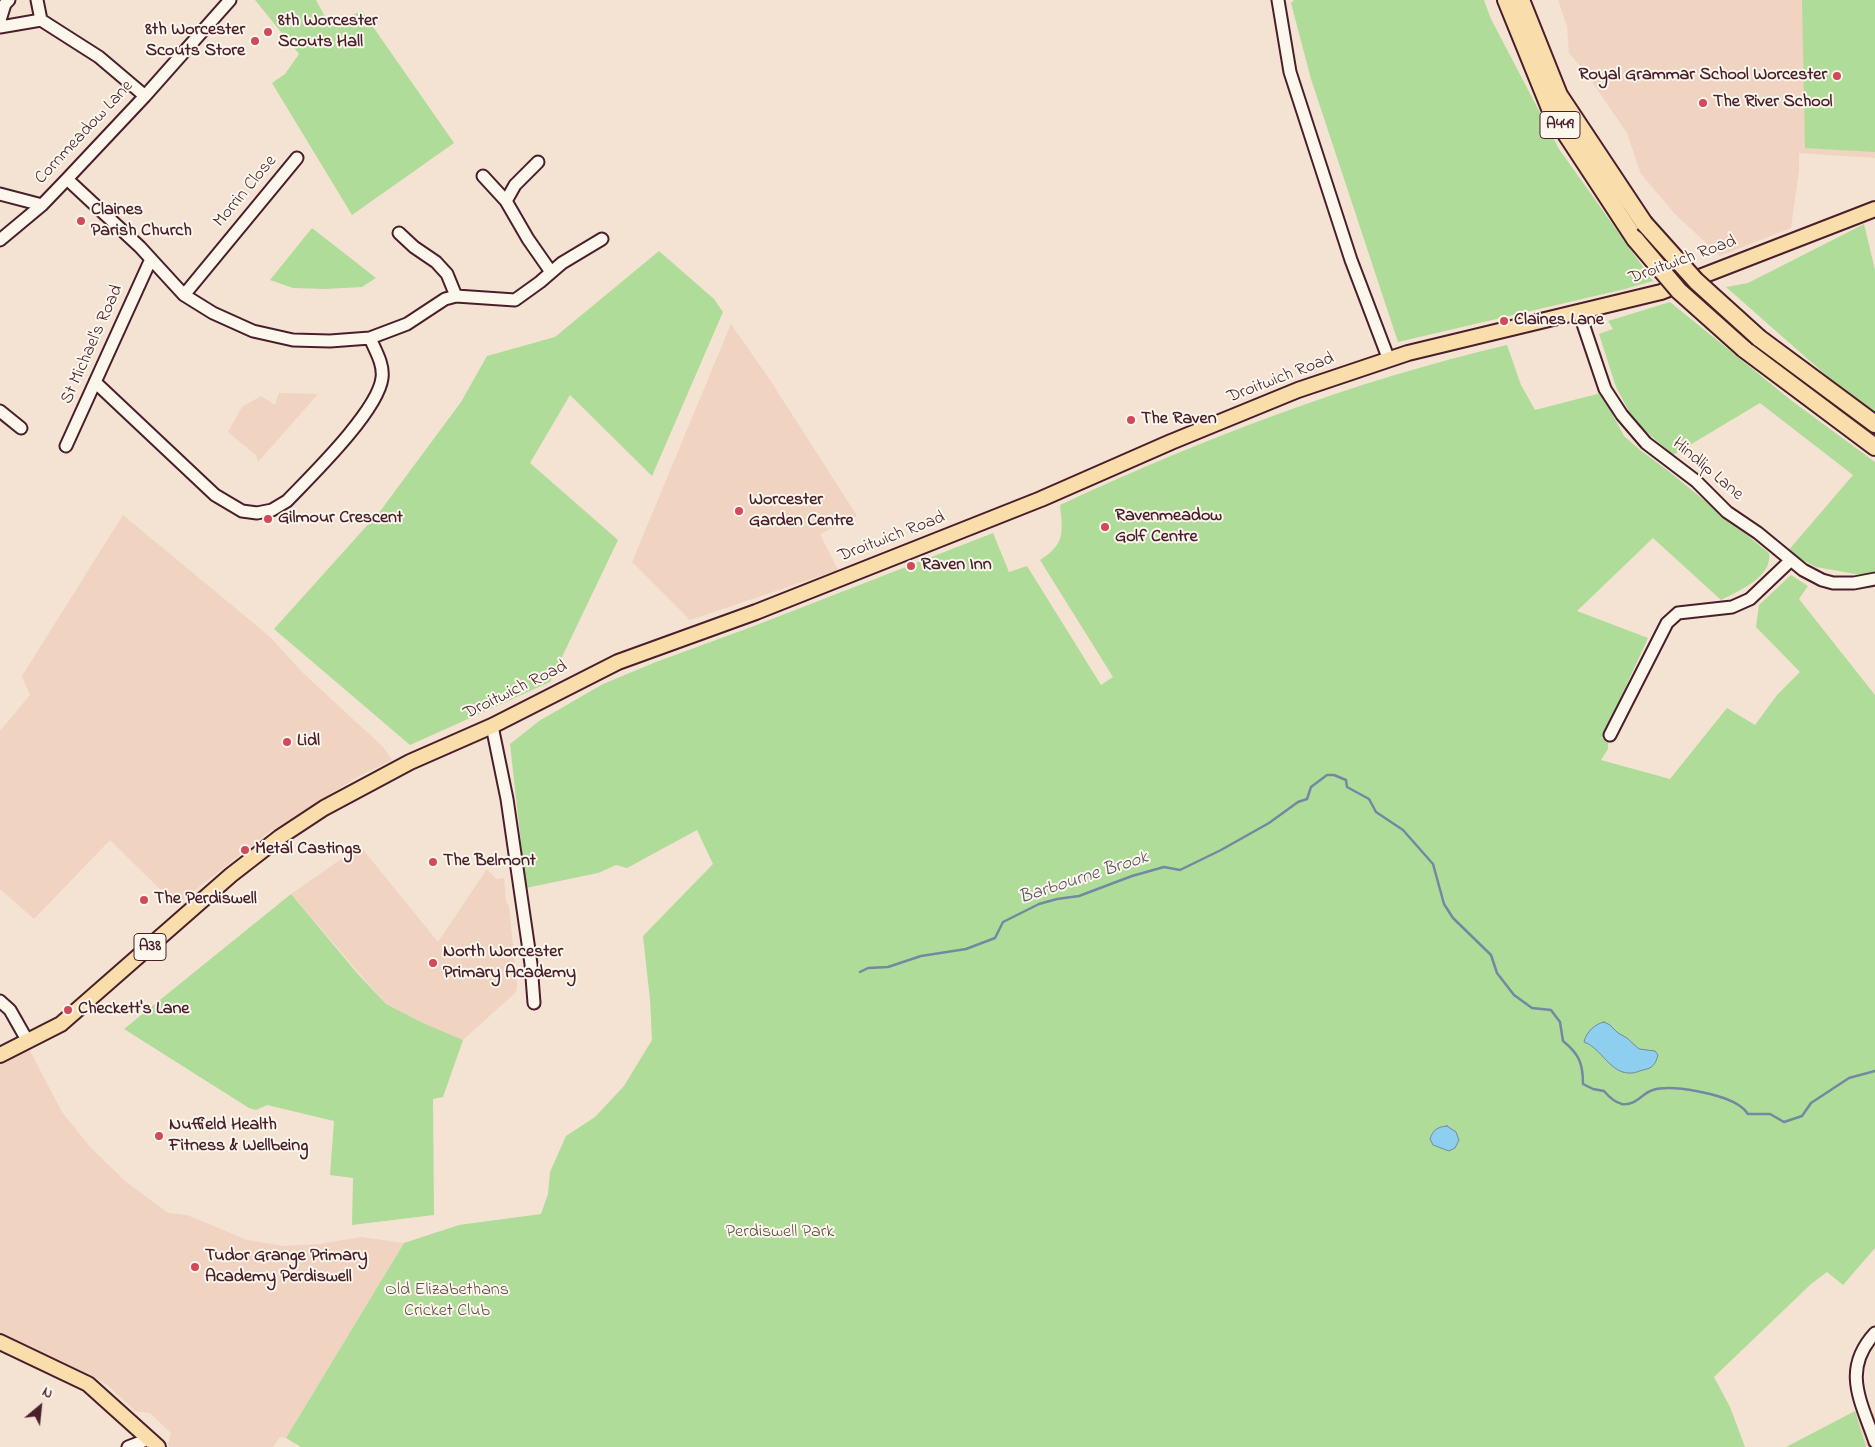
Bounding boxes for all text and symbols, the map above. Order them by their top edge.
place label: 8th Worcester Scouts Hall [278,11,378,54]
place label: 8th Worcester Scouts Store [145,20,245,62]
marker: 8th Worcester Scouts Hall [262,26,274,38]
marker: 8th Worcester Scouts Store [249,35,261,47]
place label: Royal Grammar School Worcester [1579,65,1827,87]
marker: Royal Grammar School Worcester [1831,70,1843,82]
street label: Cornmeadow Lane [31,76,139,190]
place label: The River School [1713,92,1833,114]
marker: The River School [1697,97,1709,109]
road number: A449 [1540,112,1580,138]
street label: Morrin Close [210,152,282,232]
place label: Claines Parish Church [91,200,192,242]
marker: Claines Parish Church [75,215,87,227]
street label: Droitwich Road [1626,232,1740,290]
street label: St Michael's Road [57,282,129,408]
place label: Claines Lane [1514,310,1604,332]
marker: Claines Lane [1498,315,1510,327]
street label: Droitwich Road [1225,349,1337,409]
place label: The Raven [1141,409,1217,431]
marker: The Raven [1125,414,1137,426]
street label: Hindlip Lane [1667,434,1747,506]
place label: Worcester Garden Centre [749,490,854,532]
marker: Worcester Garden Centre [733,505,745,517]
place label: Ravenmeadow Golf Centre [1115,506,1222,548]
place label: Gilmour Crescent [278,508,403,530]
street label: Droitwich Road [836,508,948,568]
marker: Gilmour Crescent [262,513,274,525]
marker: Ravenmeadow Golf Centre [1099,521,1111,533]
place label: Raven Inn [921,555,992,577]
marker: Raven Inn [905,560,917,572]
street label: Droitwich Road [461,657,571,725]
place label: Lidl [297,731,320,753]
marker: Lidl [281,736,293,748]
place label: Metal Castings [255,839,361,861]
marker: Metal Castings [239,844,251,856]
water label: Barbourne Brook [1017,847,1151,911]
place label: The Belmont [443,851,536,873]
marker: The Belmont [427,856,439,868]
place label: The Perdiswell [154,889,257,911]
marker: The Perdiswell [138,894,150,906]
road number: A38 [134,934,166,960]
place label: North Worcester Primary Academy [443,942,576,984]
marker: North Worcester Primary Academy [427,957,439,969]
place label: Checkett's Lane [78,999,189,1021]
marker: Checkett's Lane [62,1004,74,1016]
place label: Nuffield Health Fitness & Wellbeing [169,1115,308,1158]
marker: Nuffield Health Fitness & Wellbeing [153,1130,165,1142]
park label: Perdiswell Park [726,1222,834,1244]
place label: Tudor Grange Primary Academy Perdiswell [205,1246,368,1288]
marker: Tudor Grange Primary Academy Perdiswell [189,1261,201,1273]
park label: Old Elizabethans Cricket Club [385,1280,509,1322]
north arrow [15,1382,65,1432]
text: N [38,1382,56,1405]

